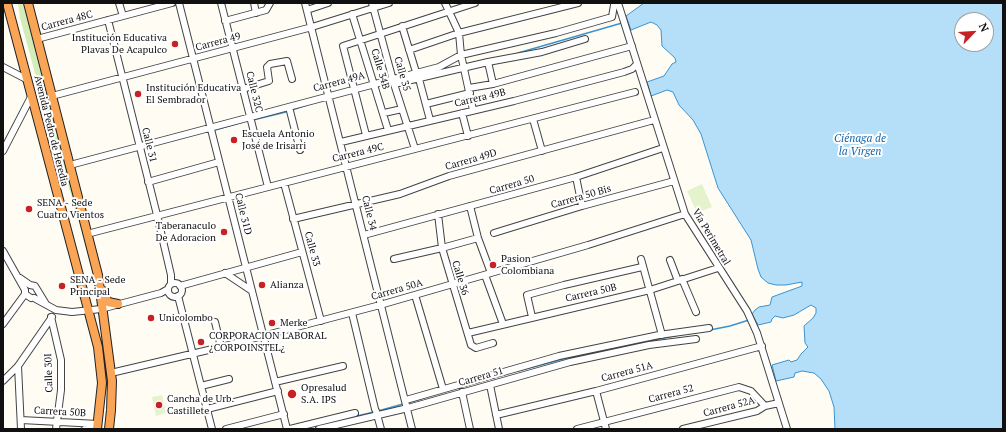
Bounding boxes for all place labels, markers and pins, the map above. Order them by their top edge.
place label: Institución Educativa Plavas De Acapulco [72,32,167,56]
marker: Institución Educativa Plavas De Acapulco [170,39,180,49]
place label: Institución Educativa El Sembrador [146,82,241,106]
marker: Institución Educativa El Sembrador [133,89,143,99]
place label: Escuela Antonio José de Irisarri [242,128,315,152]
marker: Escuela Antonio José de Irisarri [229,135,239,145]
place label: SENA - Sede Cuatro Vientos [37,197,104,220]
marker: SENA - Sede Cuatro Vientos [24,204,34,214]
place label: Taberanaculo De Adoracion [156,220,216,244]
marker: Taberanaculo De Adoracion [219,227,229,237]
place label: Pasion Colombiana [501,253,554,276]
marker: Pasion Colombiana [488,260,498,270]
place label: SENA - Sede Principal [70,274,125,298]
place label: Alianza [270,279,304,291]
marker: Alianza [257,280,267,290]
marker: SENA - Sede Principal [57,281,67,291]
place label: Unicolombo [159,312,213,324]
marker: Unicolombo [146,313,156,323]
place label: Merke [280,317,308,329]
marker: Merke [267,318,277,328]
place label: CORPORACION LABORAL ¿CORPOINSTEL¿ [209,330,327,354]
marker: CORPORACION LABORAL ¿CORPOINSTEL¿ [196,337,206,347]
place label: Opresalud S.A. IPS [301,382,347,406]
marker: Opresalud S.A. IPS [286,388,298,400]
place label: Cancha de Urb. Castillete [167,393,234,416]
marker: Cancha de Urb. Castillete [154,400,164,410]

